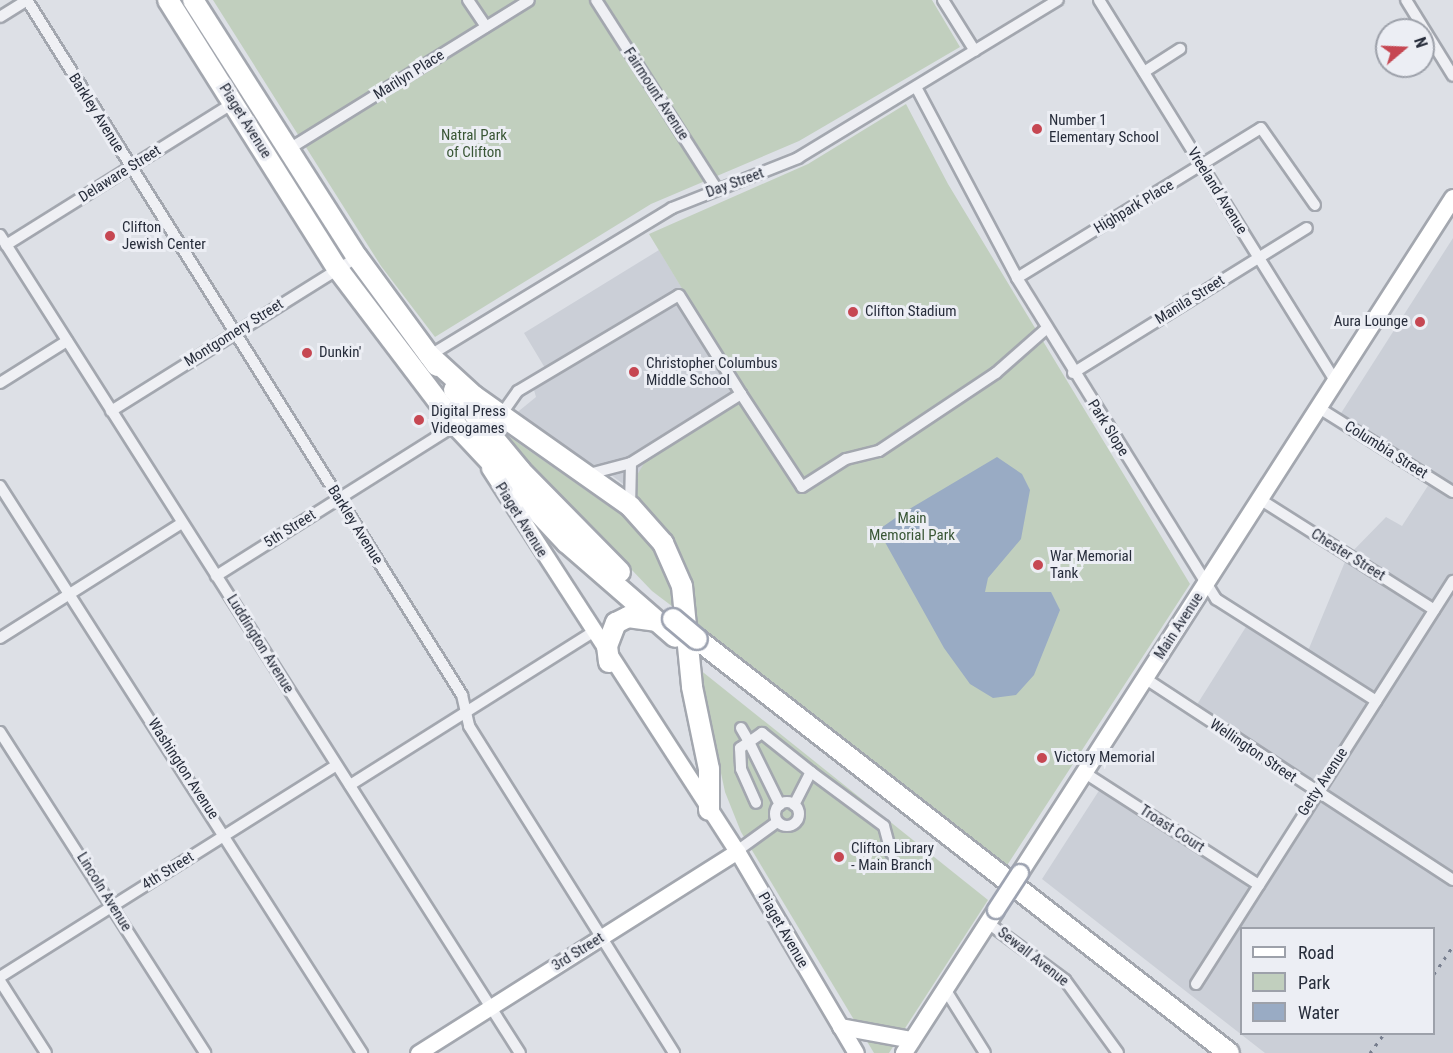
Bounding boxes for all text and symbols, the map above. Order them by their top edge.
north arrow [1375,18,1435,78]
text: N [1410,35,1431,50]
street label: Fairmount Avenue [619,44,693,144]
street label: Marilyn Place [370,46,448,104]
street label: Barkley Avenue [65,70,127,156]
street label: Piaget Avenue [215,80,275,162]
place label: Number 1 Elementary School [1049,111,1159,146]
marker: Number 1 Elementary School [1030,122,1044,136]
park label: Natral Park of Clifton [441,126,507,161]
street label: Delaware Street [76,142,164,206]
street label: Vreeland Avenue [1183,144,1251,238]
street label: Day Street [704,164,766,202]
street label: Highpark Place [1091,176,1177,238]
place label: Clifton Jewish Center [122,218,206,253]
marker: Clifton Jewish Center [103,229,117,243]
street label: Manila Street [1152,272,1228,328]
street label: Montgomery Street [181,295,287,371]
place label: Clifton Stadium [865,303,956,321]
marker: Clifton Stadium [846,305,860,319]
place label: Aura Lounge [1334,313,1408,331]
marker: Aura Lounge [1413,315,1427,329]
place label: Dunkin' [319,344,361,362]
marker: Dunkin' [300,346,314,360]
place label: Christopher Columbus Middle School [646,354,778,389]
marker: Christopher Columbus Middle School [627,365,641,379]
street label: Park Slope [1084,396,1132,460]
place label: Digital Press Videogames [431,402,506,437]
marker: Digital Press Videogames [412,413,426,427]
street label: Columbia Street [1341,417,1431,483]
street label: Piaget Avenue [491,479,551,561]
street label: Barkley Avenue [324,482,386,568]
street label: 5th Street [261,506,319,552]
park label: Main Memorial Park [869,509,955,544]
street label: Chester Street [1308,525,1388,585]
place label: War Memorial Tank [1050,547,1132,582]
marker: War Memorial Tank [1031,558,1045,572]
street label: Main Avenue [1151,589,1207,663]
street label: Luddington Avenue [222,591,298,697]
street label: Washington Avenue [144,715,222,823]
street label: Wellington Street [1206,715,1300,787]
street label: Getty Avenue [1294,745,1352,819]
place label: Victory Memorial [1054,749,1155,767]
marker: Victory Memorial [1035,751,1049,765]
street label: Troast Court [1136,801,1208,857]
place label: Clifton Library - Main Branch [851,839,934,874]
street label: 4th Street [139,848,197,894]
street label: Lincoln Avenue [73,849,135,935]
marker: Clifton Library - Main Branch [832,850,846,864]
street label: Piaget Avenue [754,889,812,971]
street label: Sewall Avenue [994,924,1072,990]
legend [1240,927,1435,1035]
street label: 3rd Street [549,929,607,975]
text: Road [1298,942,1334,963]
text: Park [1298,972,1330,993]
text: Water [1298,1002,1339,1023]

